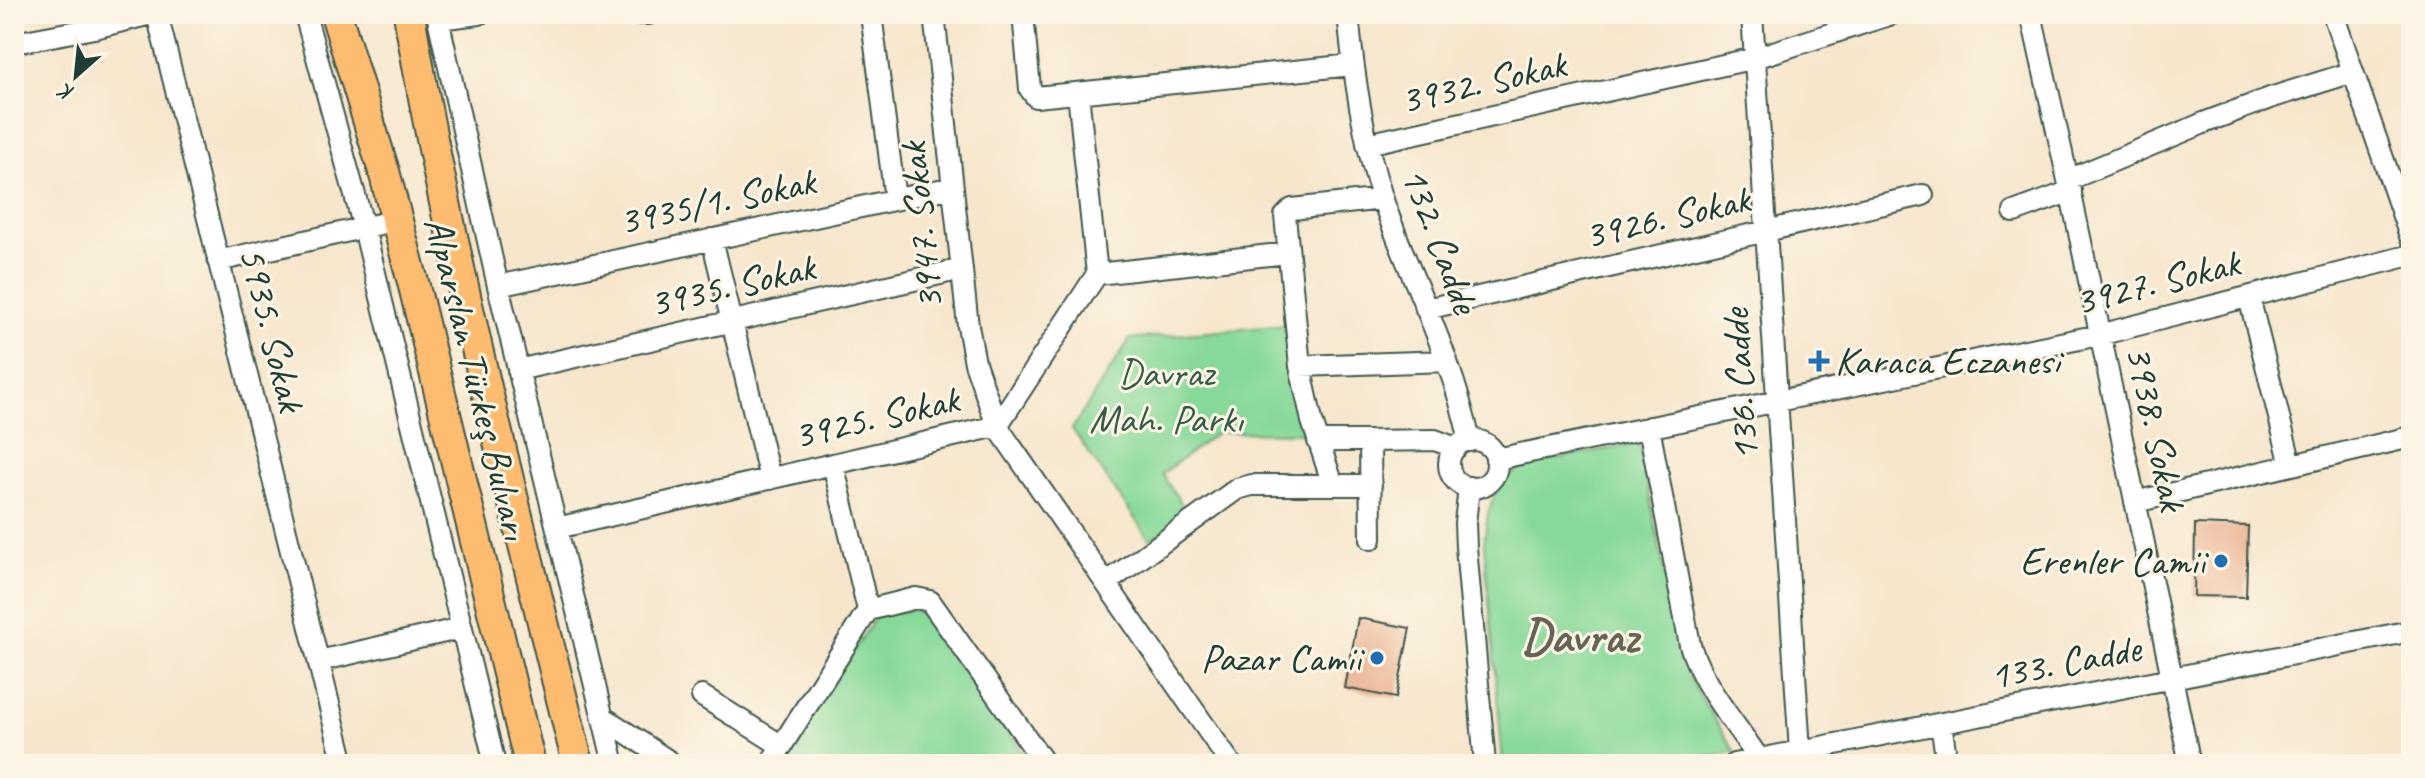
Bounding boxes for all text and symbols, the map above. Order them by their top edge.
north arrow [36,36,116,116]
street label: 3932. Sokak [1396,38,1573,125]
text: K [52,76,79,108]
street label: 3947. Sokak [887,137,955,312]
street label: 3935/1. Sokak [614,155,822,246]
street label: 132. Cadde [1389,160,1492,323]
street label: 3926. Sokak [1580,173,1757,260]
street label: Alparslan Türkeş Bulvarı [413,212,542,546]
street label: 3927. Sokak [2069,237,2247,327]
street label: 5935. Sokak [227,241,317,419]
street label: 3935. Sokak [645,241,822,328]
street label: 136. Cadde [1710,304,1770,463]
place label: Karaca Eczanesi [1835,336,2064,386]
street label: 3938. Sokak [2114,341,2198,518]
park label: Davraz Mah. Parkı [1089,348,1244,444]
marker: Karaca Eczanesi [1810,352,1828,370]
street label: 3925. Sokak [789,373,966,460]
place label: Erenler Camii [2020,536,2210,586]
marker: Erenler Camii [2212,552,2230,570]
district label: Davraz [1522,606,1642,666]
street label: 133. Cadde [1985,622,2148,701]
place label: Pazar Camii [1201,633,1366,683]
marker: Pazar Camii [1368,649,1386,667]

